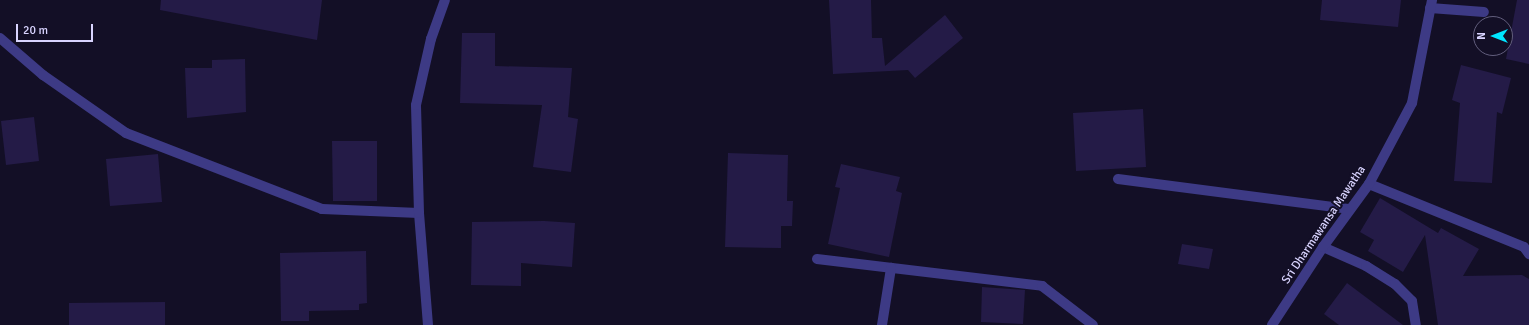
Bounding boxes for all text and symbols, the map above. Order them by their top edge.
scale bar [18,16,95,42]
north arrow [1473,16,1513,56]
text: 20 m [23,23,48,38]
text: N [1475,32,1488,40]
street label: Sri Dharmawansa Mawatha [1279,163,1369,287]

